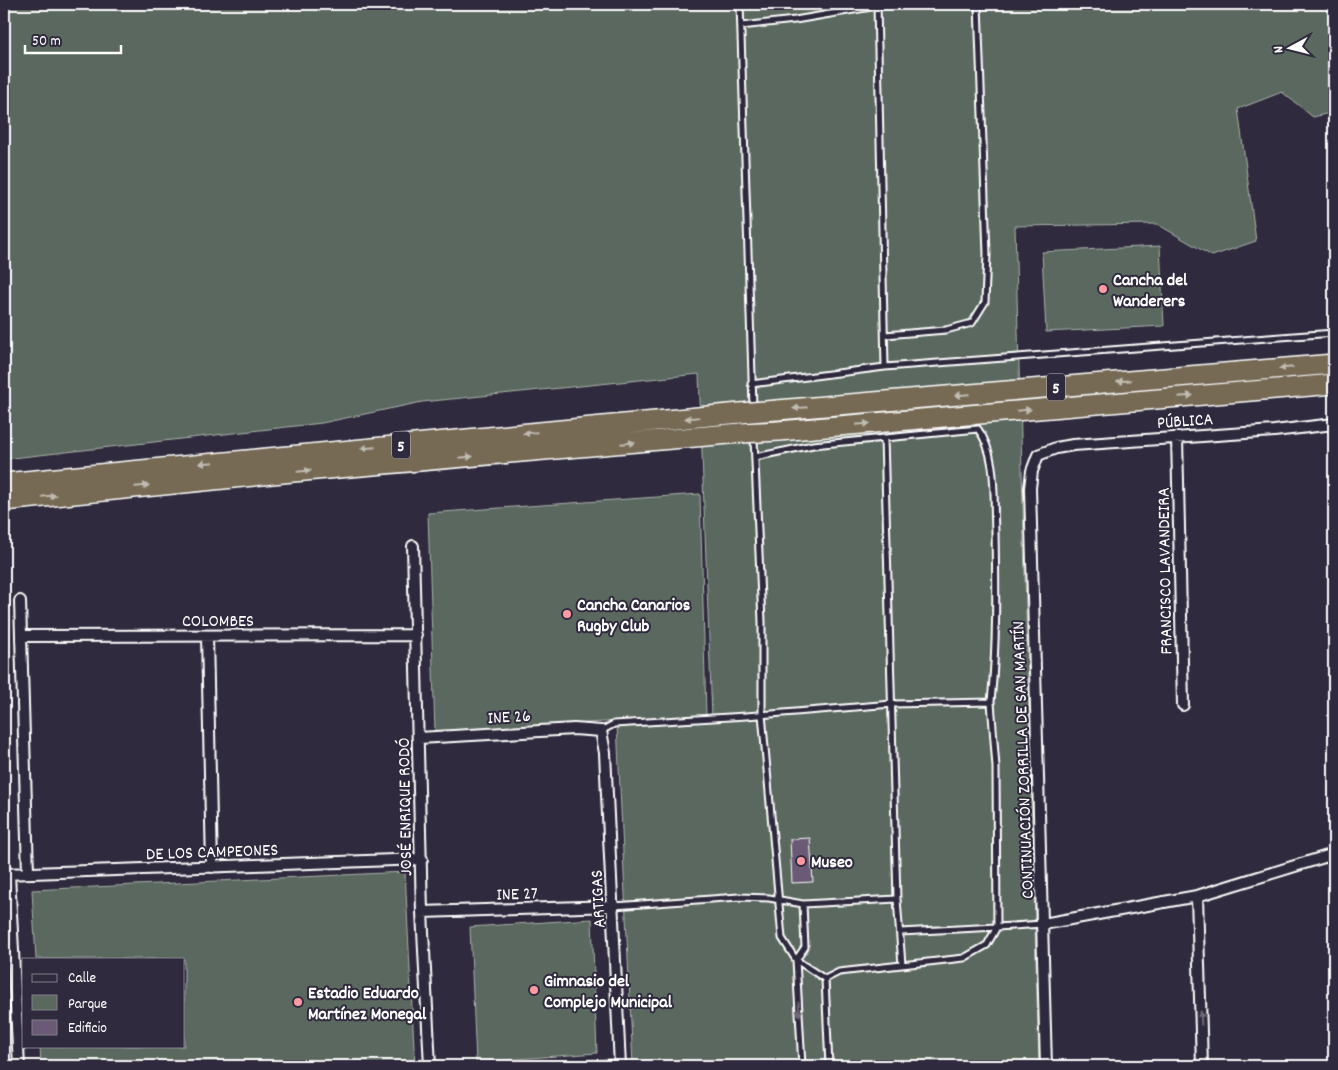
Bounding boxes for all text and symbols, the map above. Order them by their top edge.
scale bar [25,22,121,54]
north arrow [1266,22,1316,72]
text: 50 m [32,31,61,53]
text: N [1269,45,1289,54]
place label: Cancha del Wanderers [1113,269,1188,315]
marker: Cancha del Wanderers [1097,283,1109,295]
one-way arrow [1277,364,1293,372]
road number: 5 [1047,374,1065,401]
one-way arrow [1115,377,1131,385]
one-way arrow [953,391,969,399]
one-way arrow [1179,392,1195,400]
one-way arrow [792,405,808,413]
one-way arrow [1017,406,1033,414]
street label: PÚBLICA [1156,408,1214,437]
one-way arrow [683,414,699,422]
one-way arrow [855,419,871,427]
one-way arrow [522,429,538,437]
road number: 5 [392,432,410,458]
one-way arrow [620,439,636,447]
one-way arrow [360,445,376,453]
one-way arrow [458,453,474,461]
one-way arrow [198,459,214,467]
one-way arrow [296,467,312,475]
one-way arrow [134,482,150,490]
street label: FRANCISCO LAVANDEIRA [1153,487,1180,655]
one-way arrow [41,492,57,500]
place label: Cancha Canarios Rugby Club [577,594,691,640]
marker: Cancha Canarios Rugby Club [561,608,573,620]
street label: COLOMBES [182,610,254,635]
street label: CONTINUACIÓN ZORRILLA DE SAN MARTÍN [1007,620,1042,899]
street label: INE 26 [487,705,531,732]
street label: JOSÉ ENRIQUE RODÓ [393,737,420,876]
street label: DE LOS CAMPEONES [146,839,279,868]
place label: Museo [811,851,853,876]
marker: Museo [795,855,807,867]
street label: ARTIGAS [585,869,614,929]
street label: INE 27 [496,882,538,909]
legend [22,958,185,1048]
text: Calle [68,968,97,990]
place label: Gimnasio del Complejo Municipal [544,970,673,1016]
place label: Estadio Eduardo Martínez Monegal [308,982,427,1028]
marker: Gimnasio del Complejo Municipal [528,984,540,996]
text: Parque [68,994,108,1016]
marker: Estadio Eduardo Martínez Monegal [292,996,304,1008]
one-way arrow [795,1001,803,1017]
one-way arrow [1197,1009,1205,1025]
text: Edificio [68,1018,107,1040]

